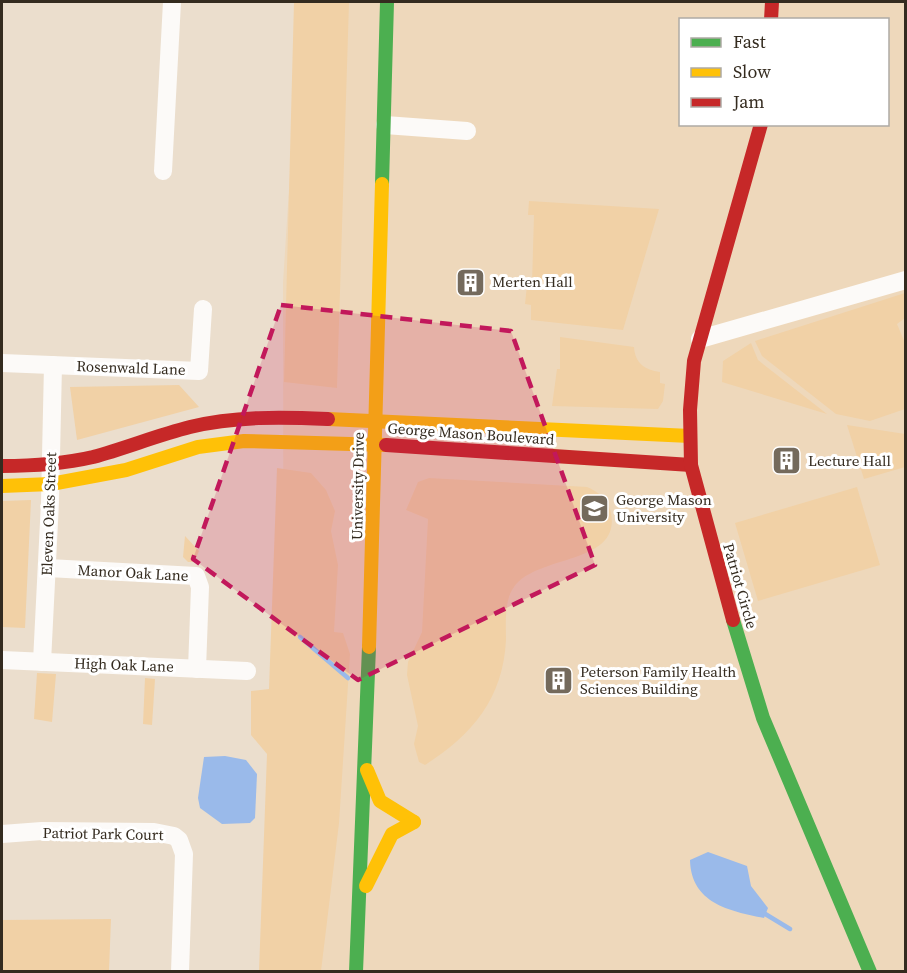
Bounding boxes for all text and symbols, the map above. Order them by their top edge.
legend [679,18,889,126]
text: Fast [733,29,766,54]
text: Slow [733,59,771,84]
text: Jam [732,89,765,114]
building icon: Merten Hall [455,266,487,298]
place label: Merten Hall [492,271,573,292]
street label: Rosenwald Lane [76,355,186,380]
street label: George Mason Boulevard [387,417,556,450]
street label: University Drive [346,431,369,540]
building icon: Lecture Hall [771,445,803,477]
place label: Lecture Hall [808,450,891,471]
street label: Eleven Oaks Street [36,452,61,576]
place label: George Mason University [616,489,712,527]
school or university icon: George Mason University [579,493,611,525]
street label: Patriot Circle [718,541,763,631]
street label: Manor Oak Lane [77,559,189,586]
street label: High Oak Lane [74,652,174,677]
place label: Peterson Family Health Sciences Building [580,661,736,699]
building icon: Peterson Family Health Sciences Building [543,665,575,697]
street label: Patriot Park Court [42,822,164,845]

